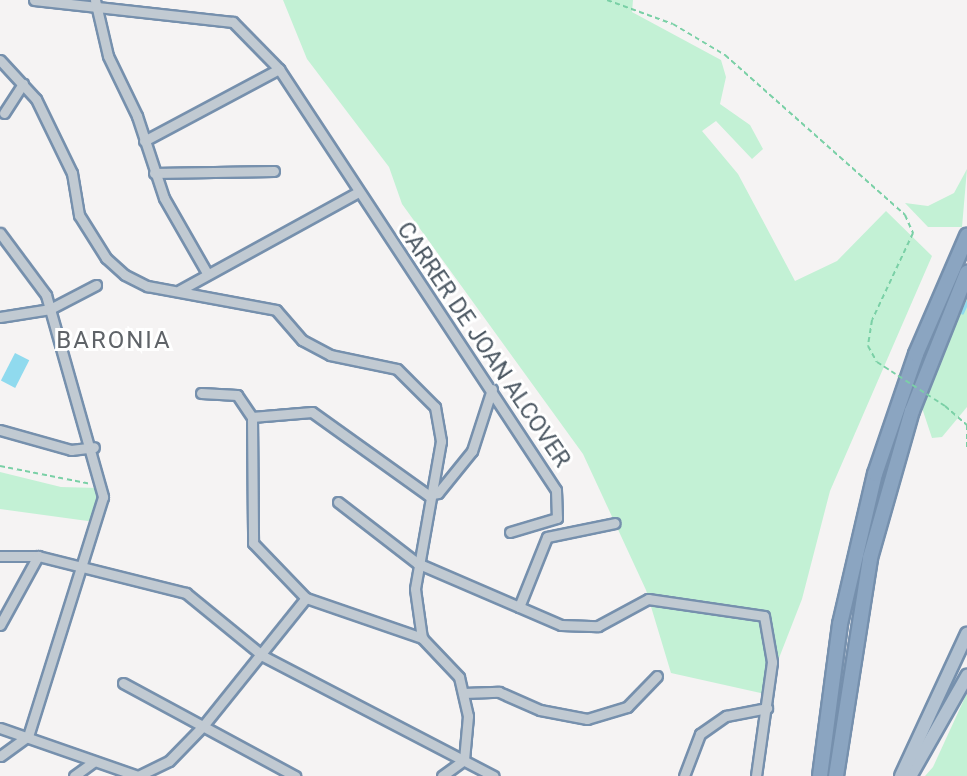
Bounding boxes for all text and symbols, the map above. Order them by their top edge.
street label: CARRER DE JOAN ALCOVER [391,217,575,473]
district label: BARONIA [57,327,171,355]

